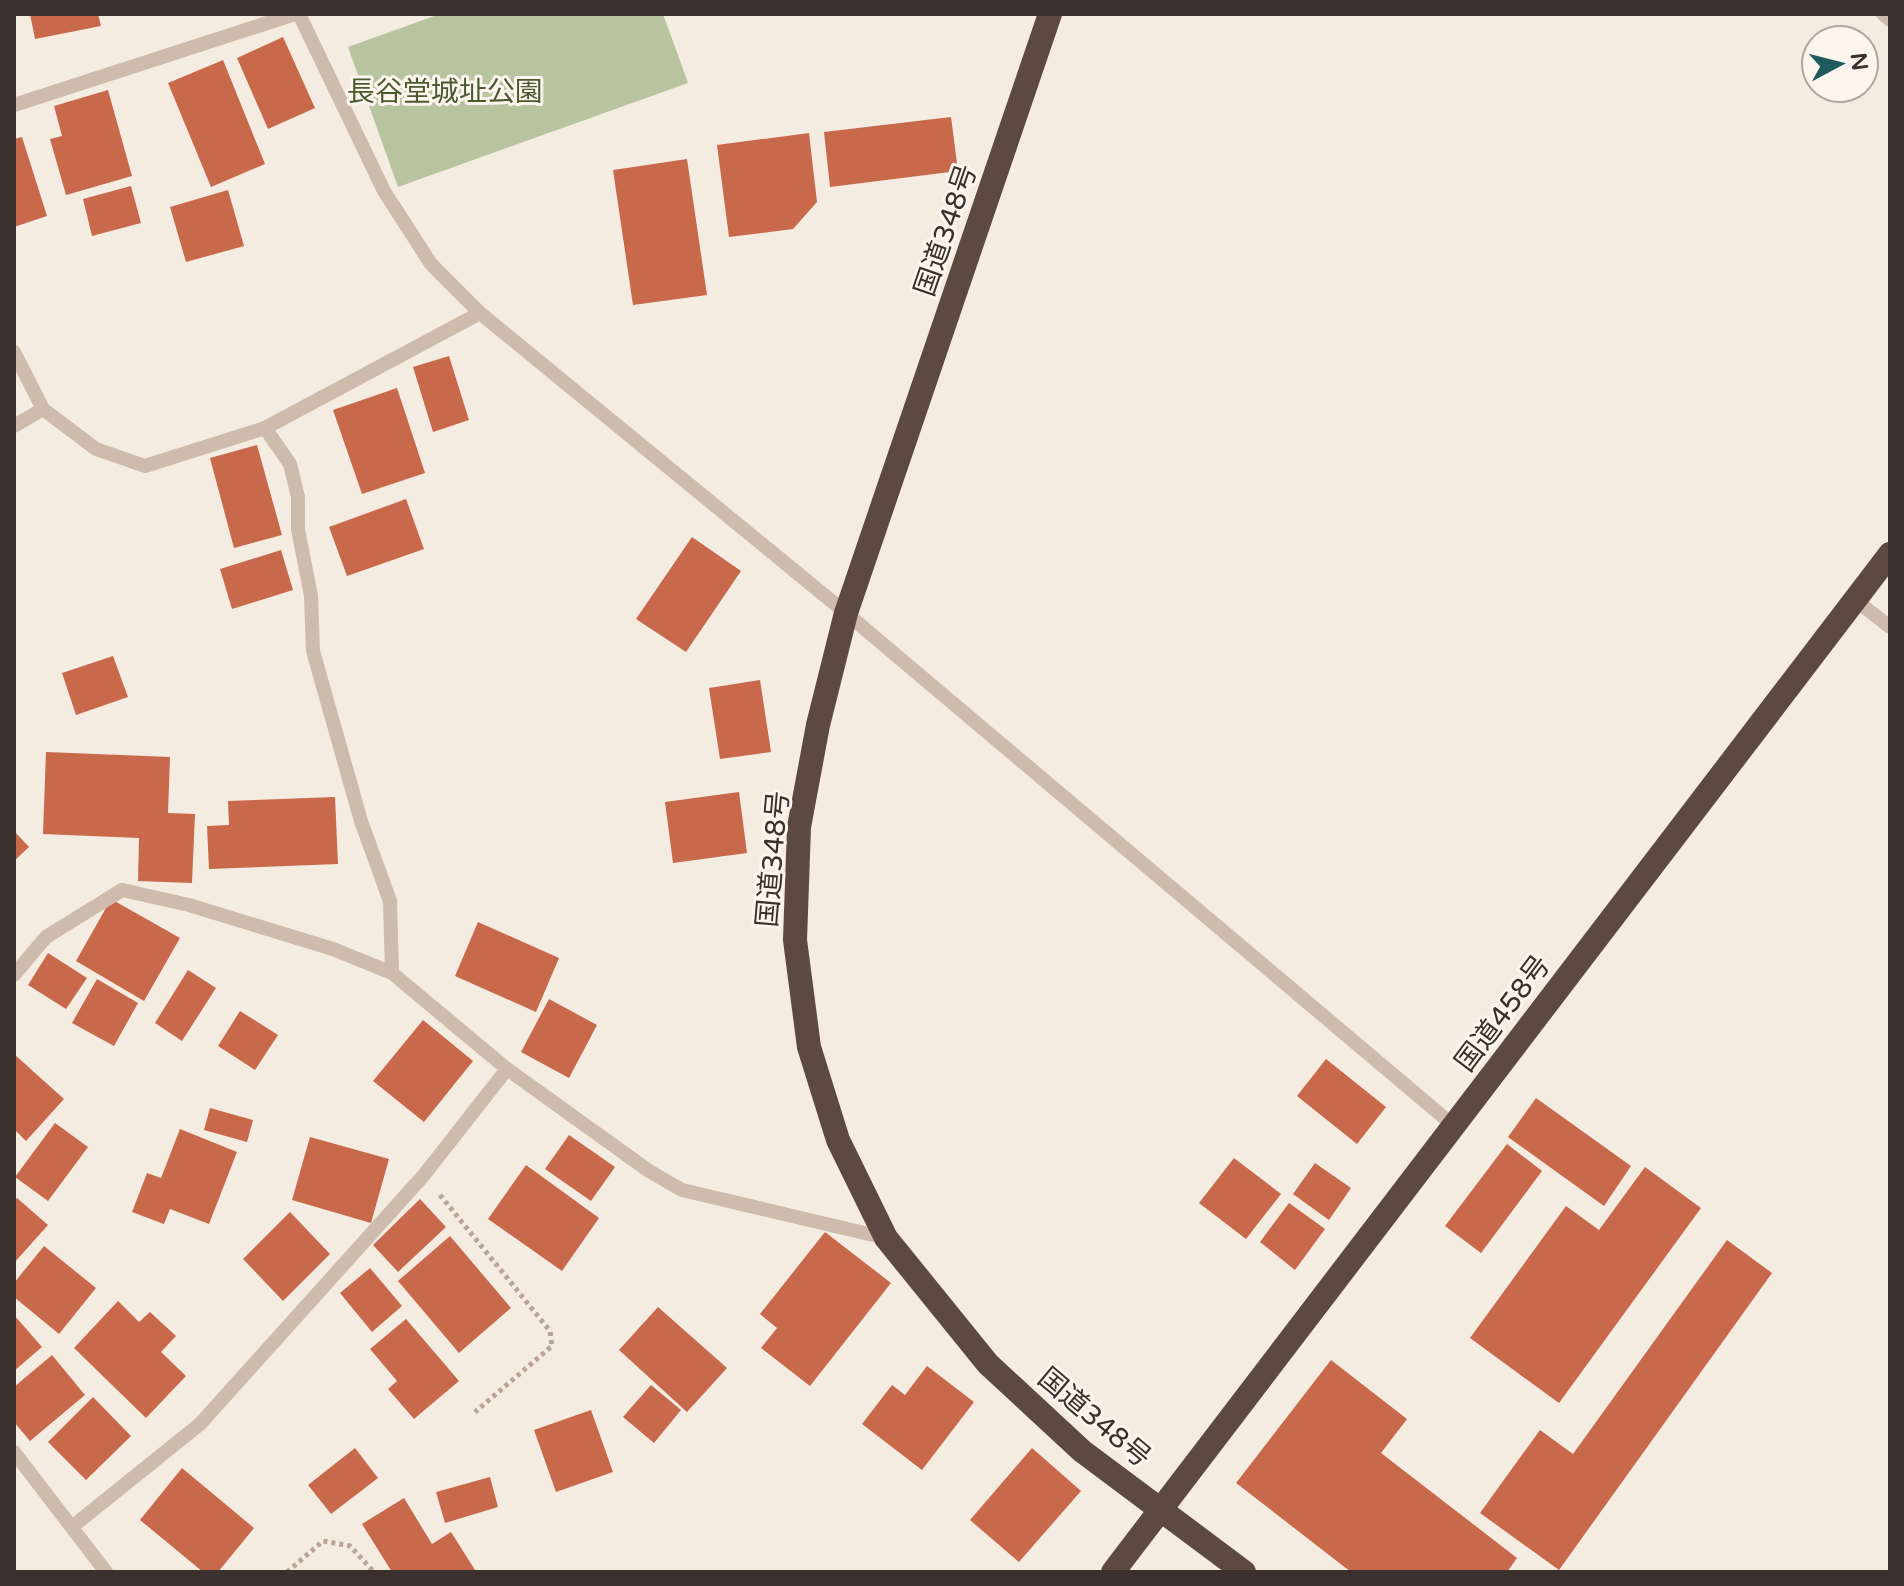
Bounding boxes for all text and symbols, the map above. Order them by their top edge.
north arrow [1800,24,1880,104]
text: N [1845,51,1873,72]
park label: 長谷堂城址公園 [347,75,543,109]
street label: 国道348号 [908,160,984,301]
street label: 国道348号 [750,789,796,929]
street label: 国道458号 [1448,949,1558,1078]
street label: 国道348号 [1031,1361,1158,1475]

